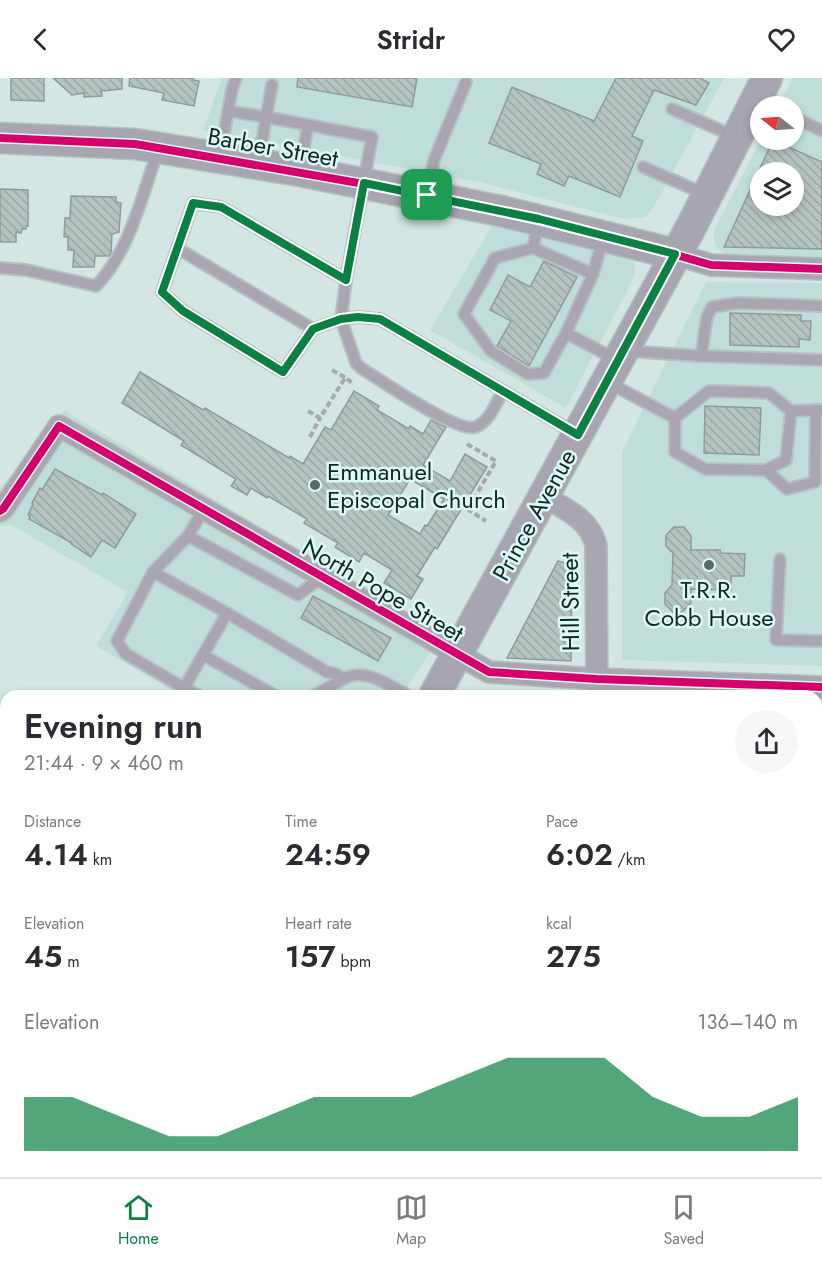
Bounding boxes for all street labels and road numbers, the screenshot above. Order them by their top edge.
street label: Barber Street [205,118,341,176]
street label: Prince Avenue [483,443,585,587]
street label: North Pope Street [296,529,471,651]
street label: Hill Street [552,552,588,652]

